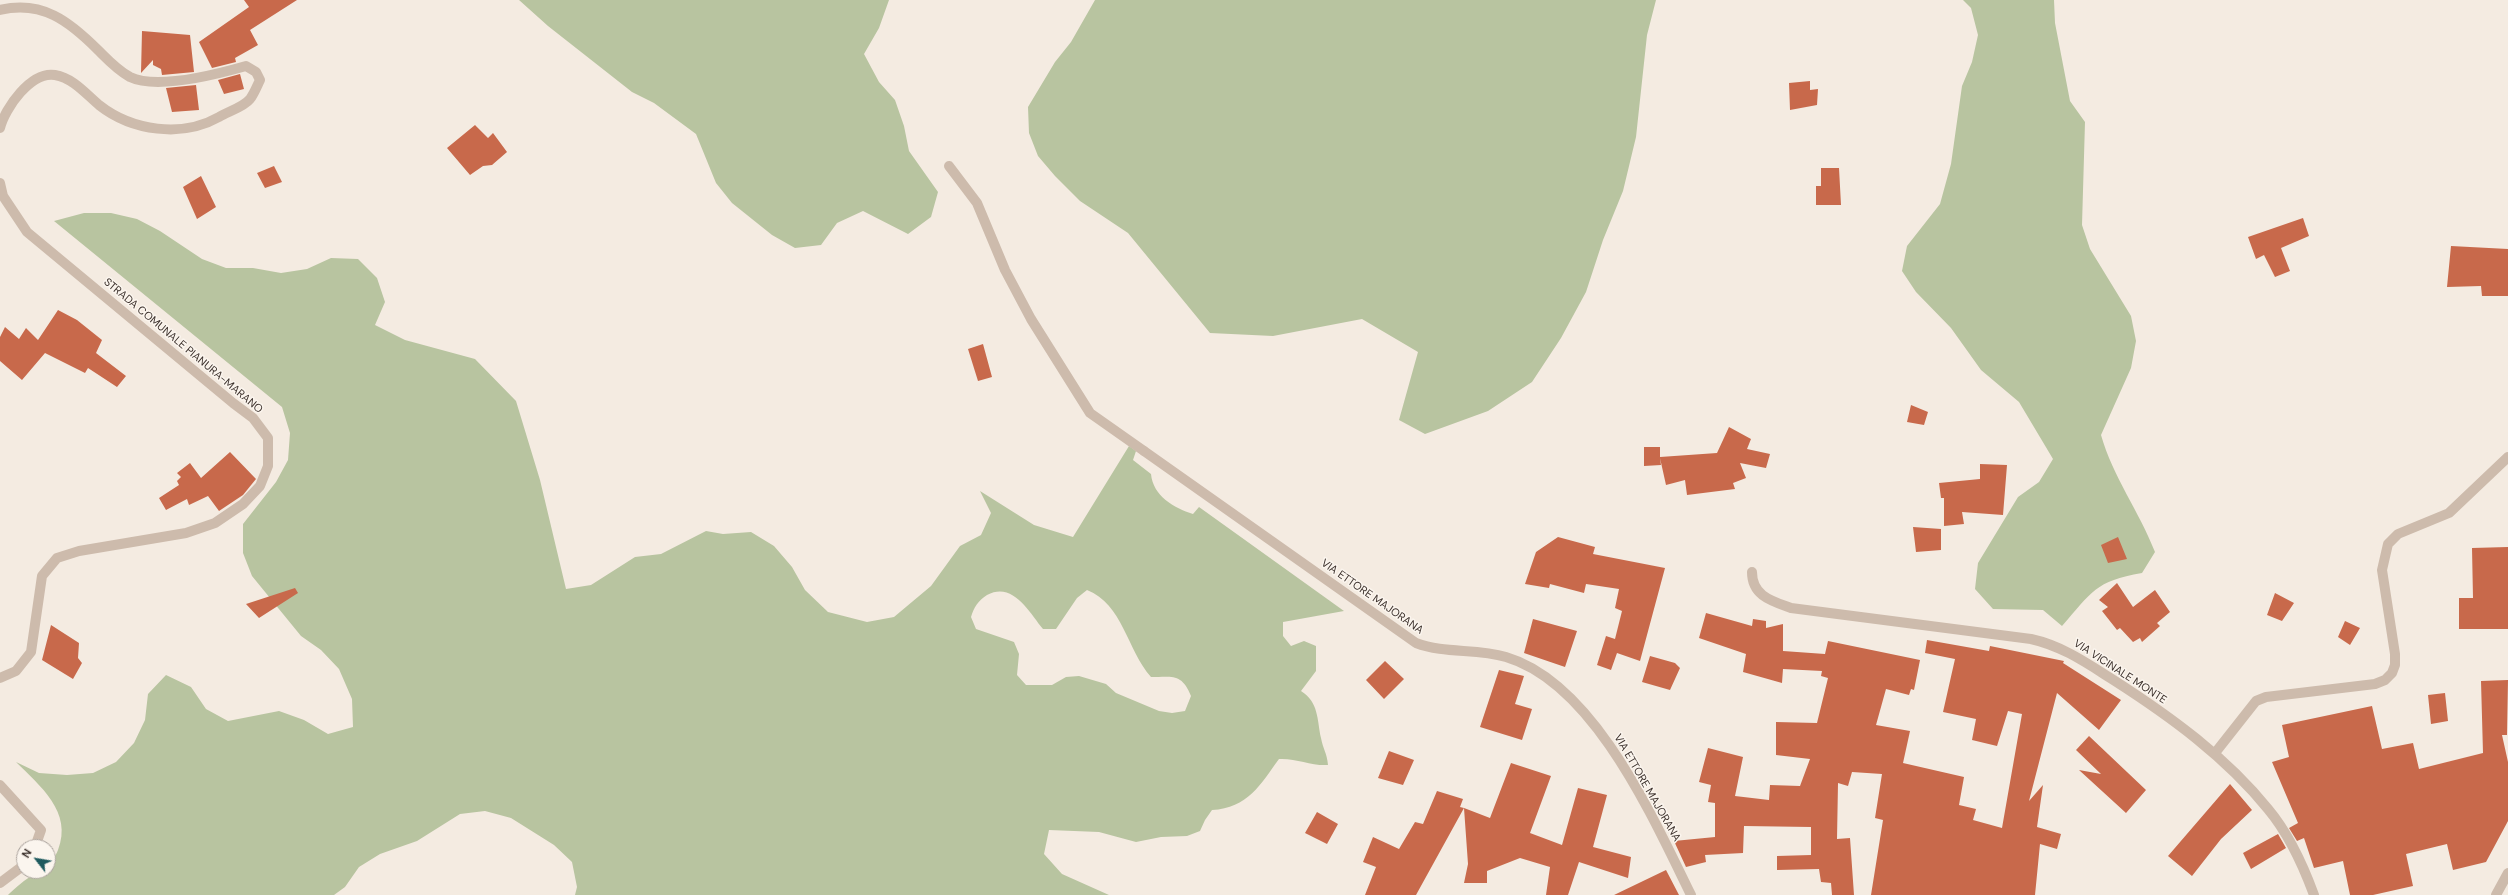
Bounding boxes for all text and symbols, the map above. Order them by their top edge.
street label: STRADA COMUNALE PIANURA-MARANO [101,276,265,416]
street label: VIA ETTORE MAJORANA [1318,557,1426,637]
street label: VIA VICINALE MONTE [2071,637,2169,707]
street label: VIA ETTORE MAJORANA [1611,732,1683,844]
north arrow [16,839,56,879]
text: N [19,846,35,860]

